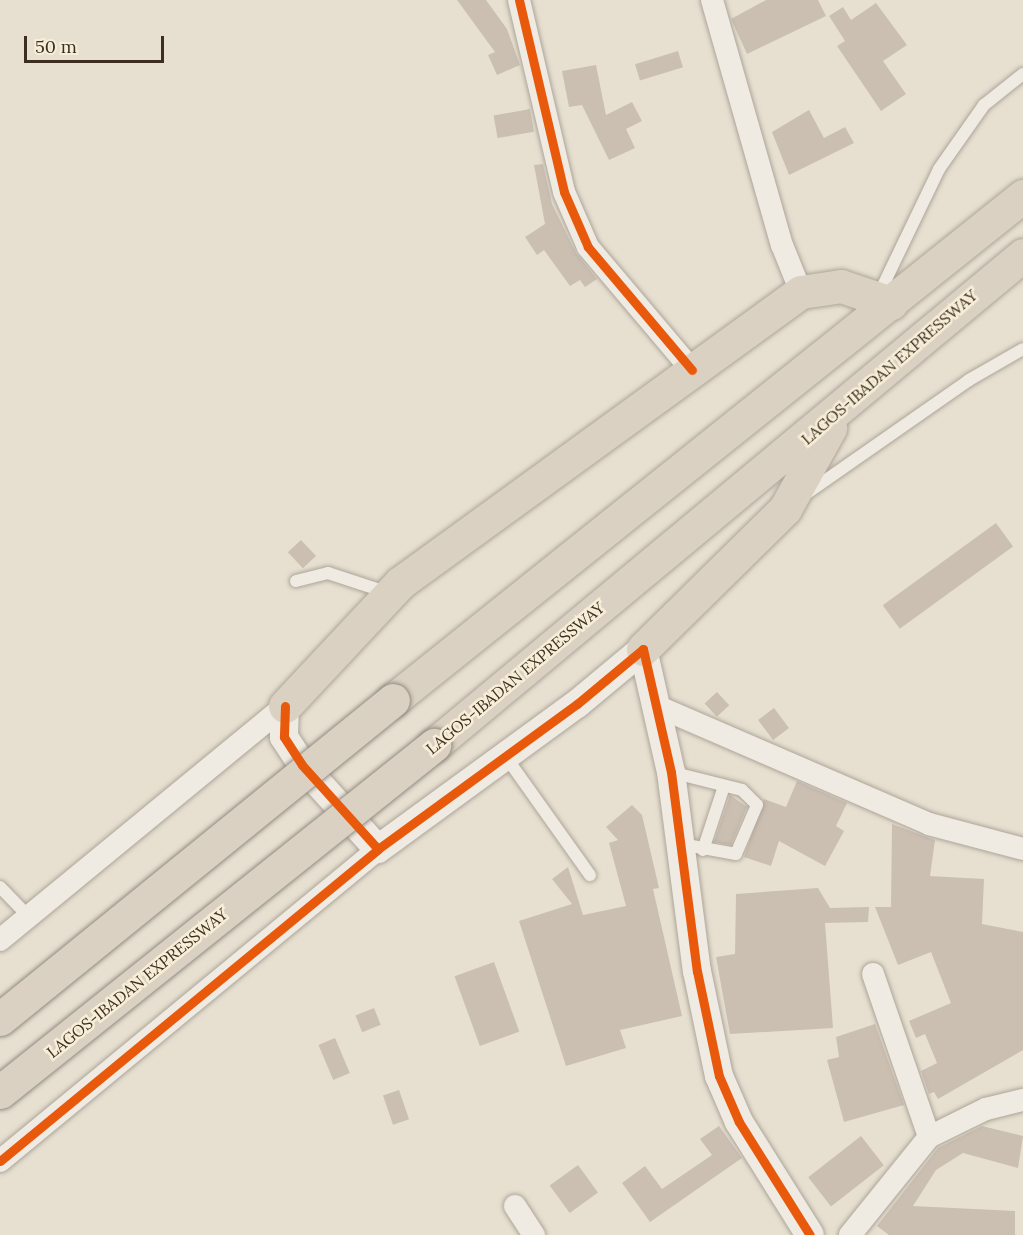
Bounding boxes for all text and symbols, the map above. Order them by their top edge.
scale bar [27,24,166,62]
text: 50 m [35,35,77,58]
street label: LAGOS-IBADAN EXPRESSWAY [797,285,981,449]
street label: LAGOS-IBADAN EXPRESSWAY [422,598,608,758]
street label: LAGOS-IBADAN EXPRESSWAY [43,904,231,1062]

